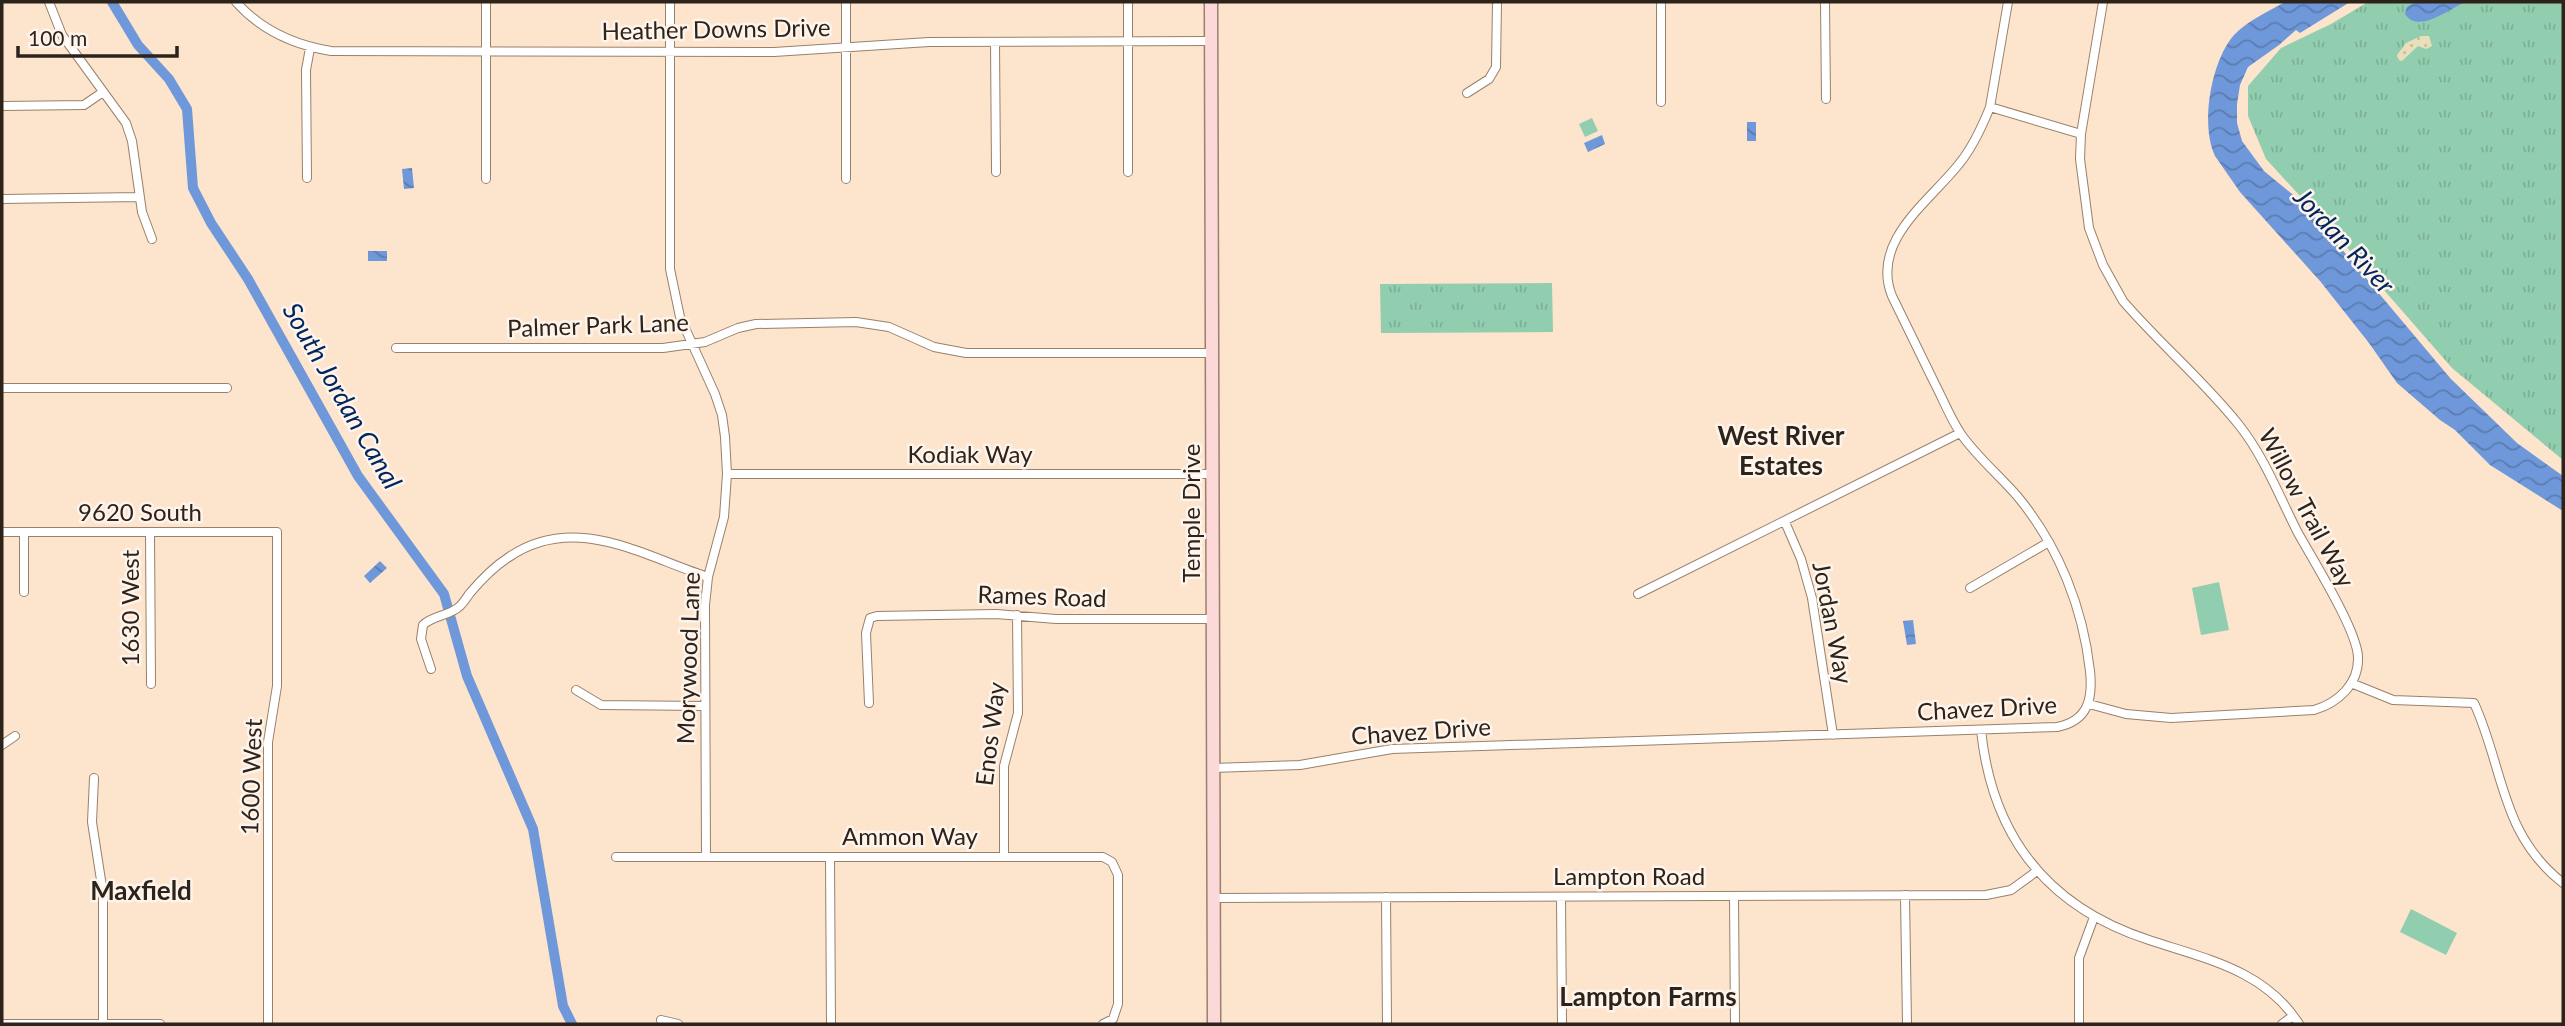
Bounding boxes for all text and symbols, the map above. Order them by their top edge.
street label: Heather Downs Drive [601,12,831,45]
scale bar [18,14,177,58]
text: 100 m [28,25,87,50]
water label: Jordan River [2287,180,2403,301]
water label: South Jordan Canal [277,297,409,495]
street label: Palmer Park Lane [507,307,689,342]
district label: West River Estates [1717,419,1845,481]
street label: Willow Trail Way [2253,423,2362,592]
street label: Kodiak Way [907,439,1033,468]
street label: Temple Drive [1176,444,1205,582]
street label: 9620 South [78,497,202,526]
street label: 1630 West [115,549,144,666]
street label: Jordan Way [1807,559,1860,687]
street label: Morywood Lane [670,571,705,745]
street label: Rames Road [977,579,1107,612]
street label: Enos Way [969,680,1010,787]
street label: Chavez Drive [1916,689,2058,726]
street label: Chavez Drive [1350,711,1492,750]
street label: 1600 West [234,718,267,836]
street label: Ammon Way [842,821,979,850]
street label: Lampton Road [1553,861,1705,890]
district label: Maxfield [90,874,192,906]
district label: Lampton Farms [1559,980,1737,1012]

